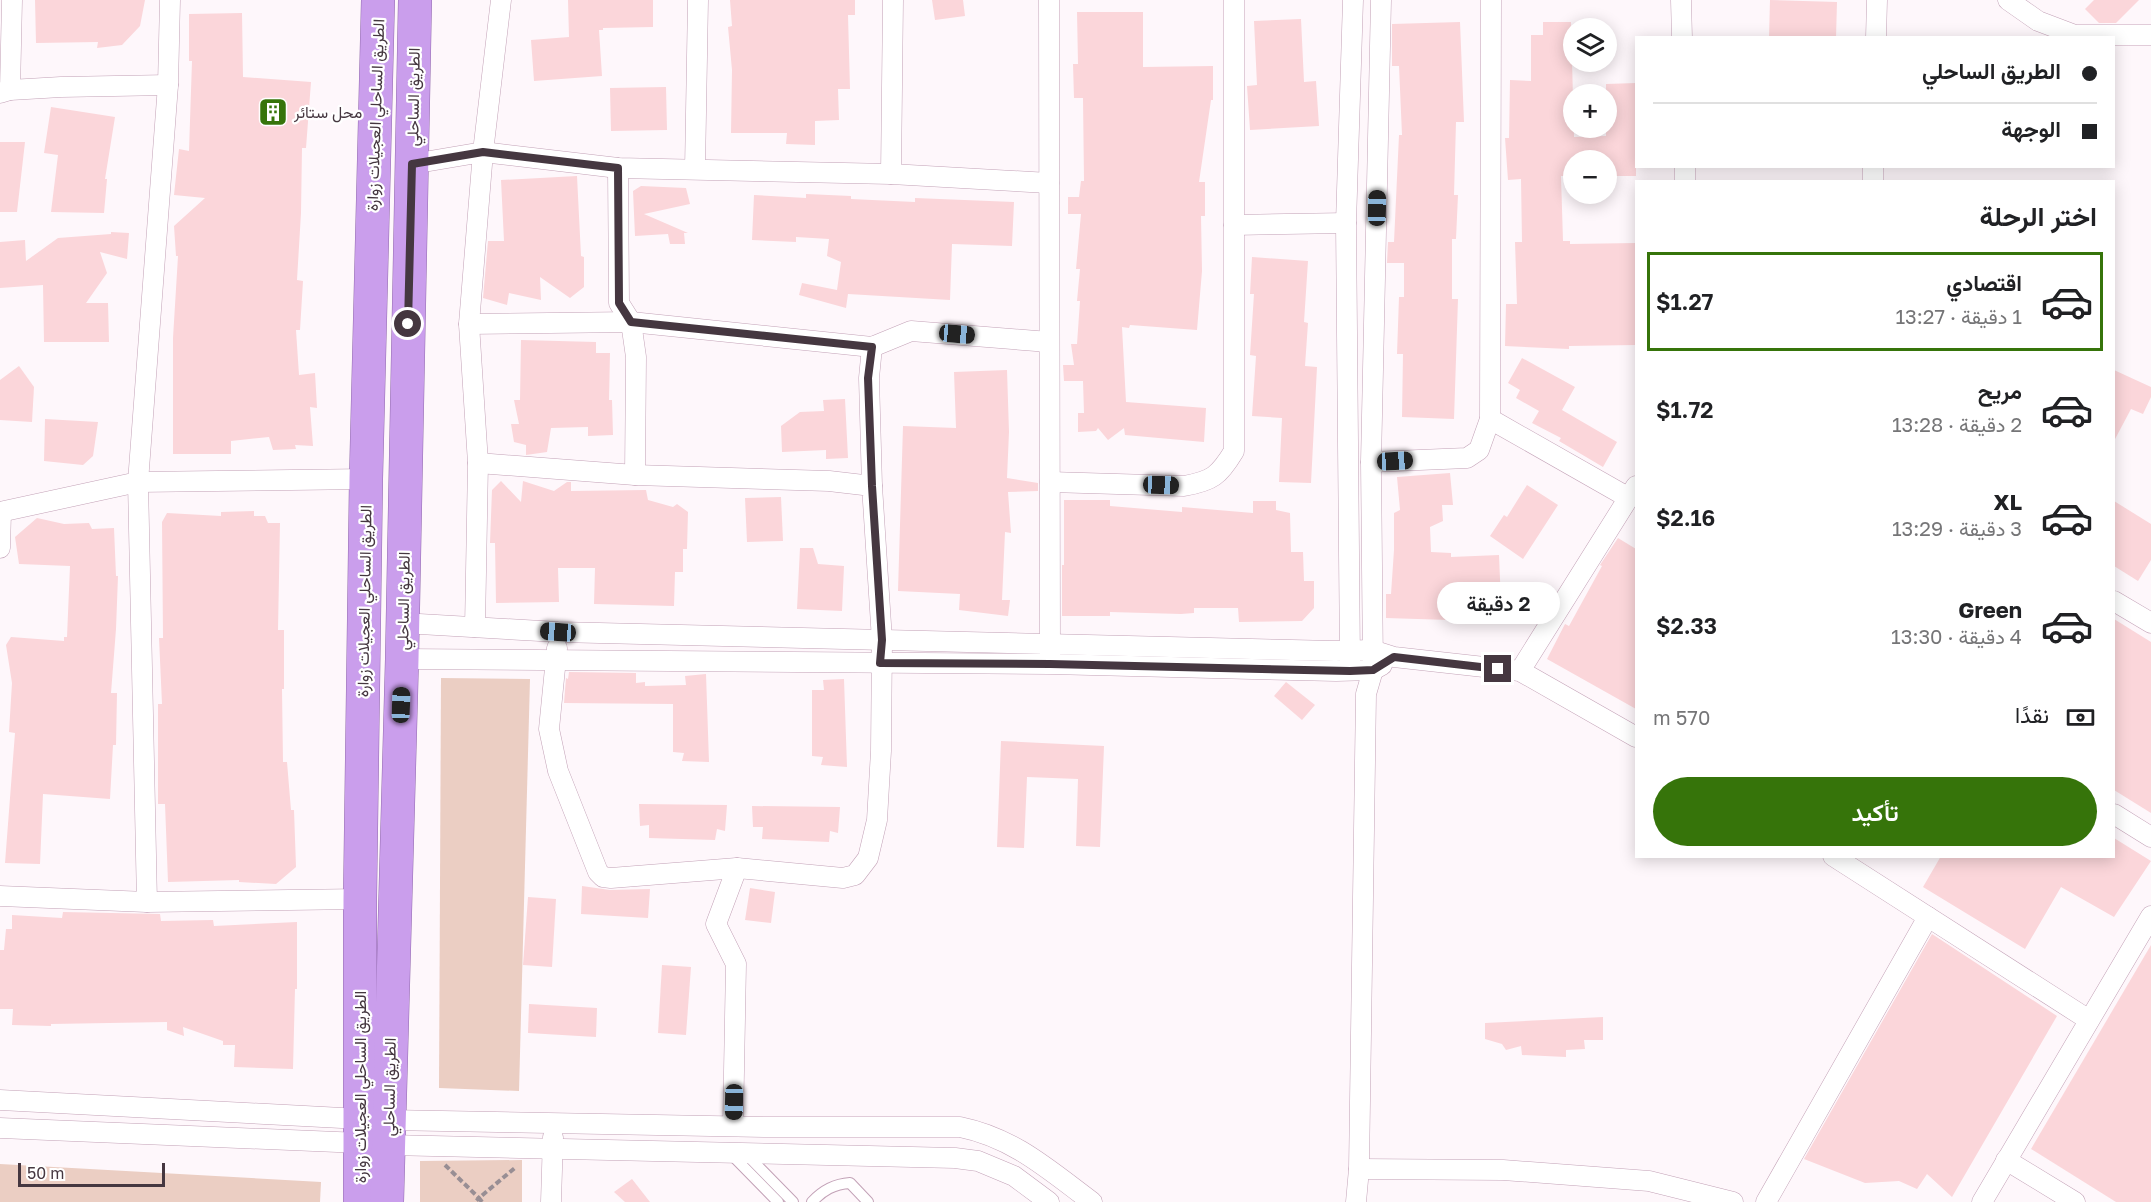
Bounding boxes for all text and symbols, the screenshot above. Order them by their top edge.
map controls [1563,18,1617,204]
button: layers [1563,18,1617,72]
street label: الطريق الساحلي العجيلات زوارة [362,19,392,212]
street label: الطريق الساحلي [402,47,428,147]
text: الطريق الساحلي [1922,57,2061,84]
button: + [1563,84,1617,138]
building icon: محل ستائر [257,96,289,128]
place label: محل ستائر [293,102,362,123]
text: الوجهة [2001,115,2061,142]
button: − [1563,150,1617,204]
car [1368,190,1386,226]
text: اختر الرحلة [1980,200,2097,232]
text: اقتصادي [1946,269,2022,296]
icon: car [2040,275,2094,329]
text: $1.27 [1656,288,1713,315]
text: 1 دقيقة · 13:27 [1895,304,2022,328]
route start [394,310,421,337]
car [938,323,976,345]
text: مريح [1978,377,2022,404]
icon: car [2040,383,2094,437]
text: $1.72 [1656,396,1713,423]
text: 2 دقيقة · 13:28 [1892,412,2022,436]
car [1377,451,1413,471]
car [1143,475,1179,495]
text: XL [1994,488,2022,515]
icon: car [2040,491,2094,545]
text: $2.16 [1656,504,1715,531]
street label: الطريق الساحلي العجيلات زوارة [352,505,380,697]
text: 3 دقيقة · 13:29 [1892,516,2022,540]
street label: الطريق الساحلي [392,551,418,651]
callout: 2 دقيقة [1436,582,1559,624]
text: 2 دقيقة [1467,591,1530,615]
text: Green [1958,596,2022,623]
icon: car [2040,599,2094,653]
text: $2.33 [1656,612,1717,639]
car [539,622,577,642]
text: 4 دقيقة · 13:30 [1891,624,2022,648]
route end [1484,655,1511,682]
car [391,687,411,723]
text: نقدًا [2015,701,2049,728]
icon: cash [2064,701,2097,734]
text: 570 m [1653,705,1710,729]
button: تأكيد [1653,777,2097,846]
street label: الطريق الساحلي العجيلات زوارة [350,991,374,1183]
street label: الطريق الساحلي [378,1037,404,1137]
car [725,1084,743,1120]
scale bar [18,1160,165,1188]
text: 50 m [27,1163,64,1183]

